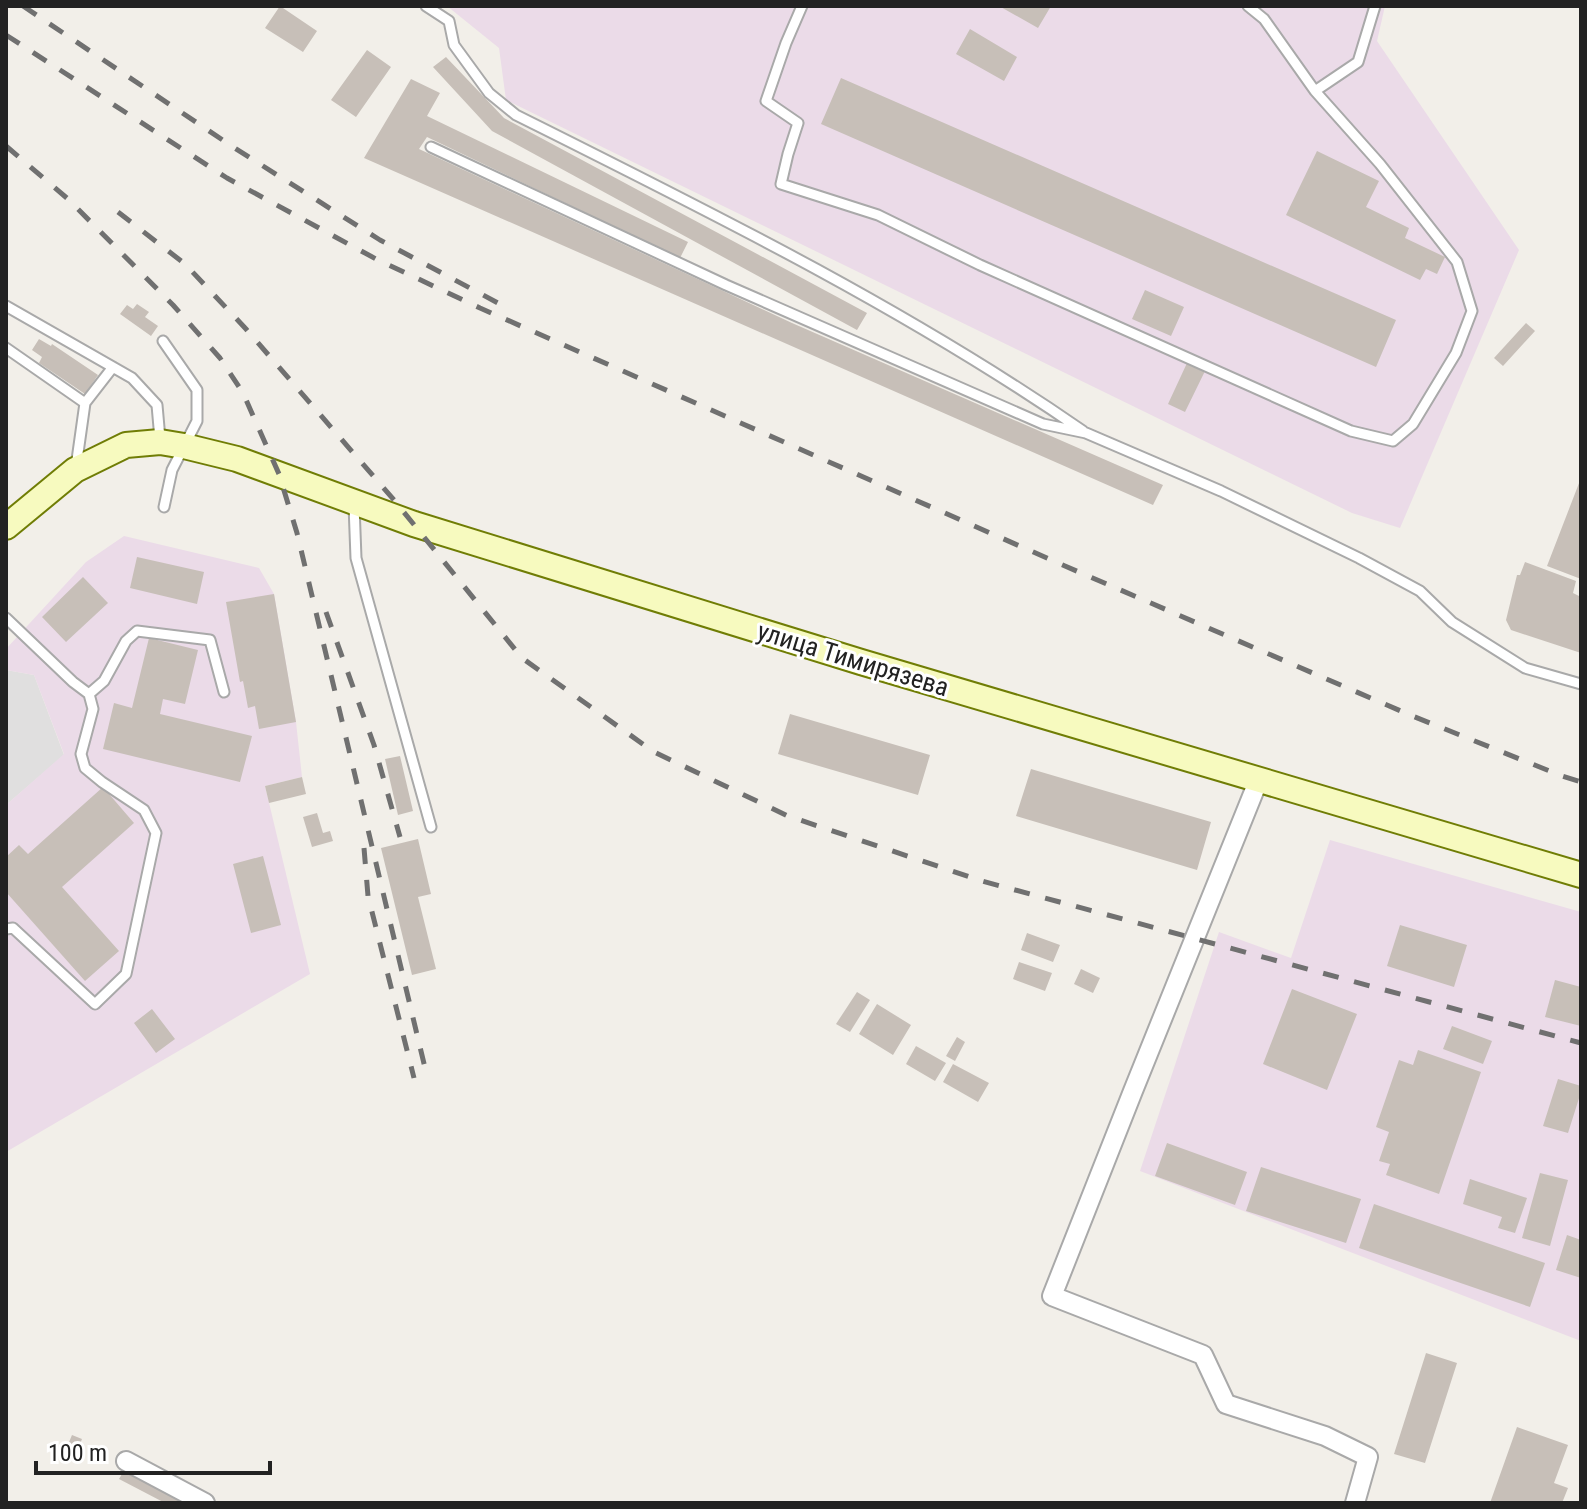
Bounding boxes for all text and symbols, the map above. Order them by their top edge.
street label: улица Тимирязева [754,616,952,702]
scale bar [36,1425,270,1475]
text: 100 m [48,1439,107,1467]

